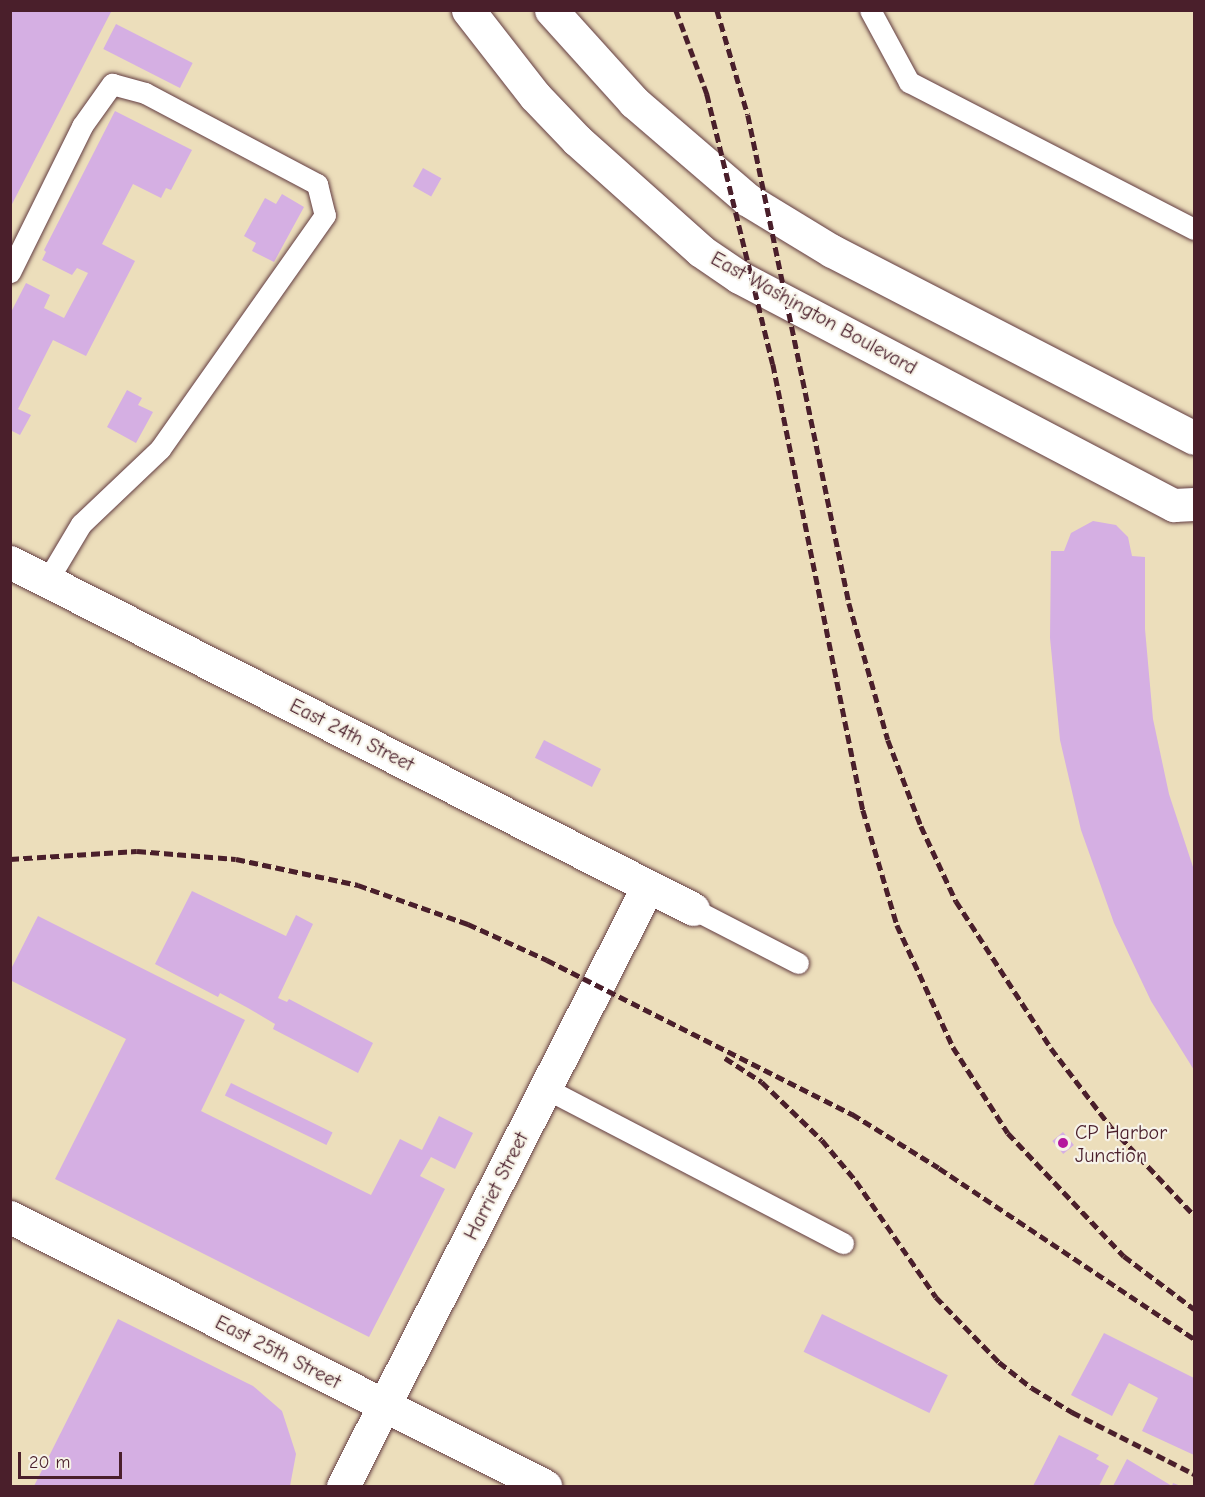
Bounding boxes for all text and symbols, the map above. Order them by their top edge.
street label: East Washington Boulevard [707,246,921,380]
street label: East 24th Street [286,693,418,777]
place label: CP Harbor Junction [1075,1120,1167,1167]
street label: Harriet Street [459,1128,533,1244]
marker: CP Harbor Junction [1056,1136,1070,1150]
street label: East 25th Street [211,1310,345,1394]
scale bar [21,1440,124,1478]
text: 20 m [29,1452,70,1473]

